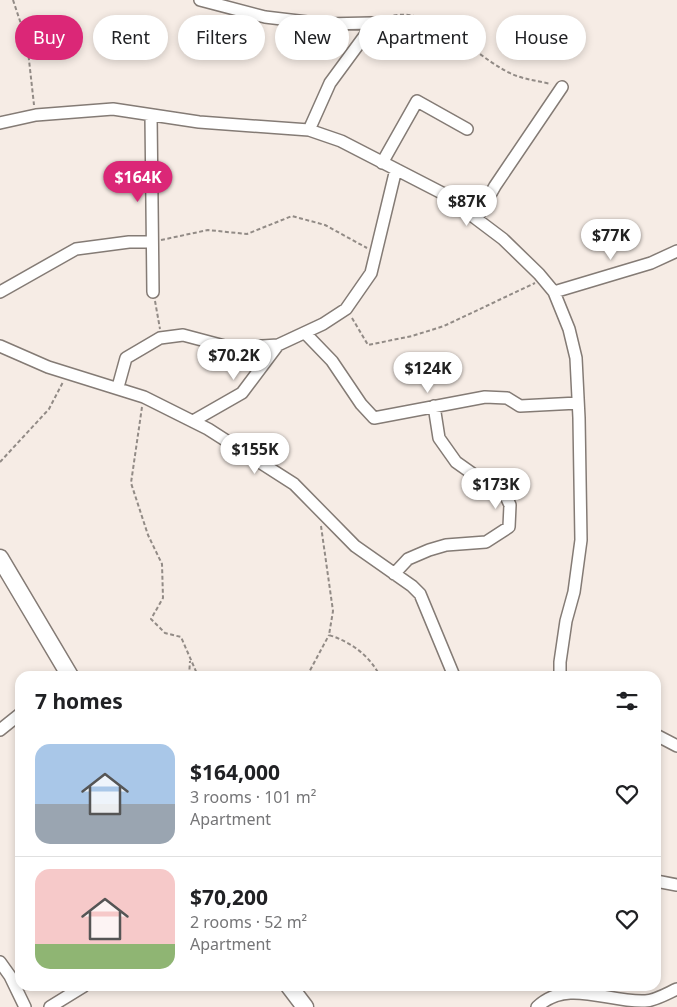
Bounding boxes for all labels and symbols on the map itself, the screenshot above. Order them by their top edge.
pin: $164K [103,160,173,203]
pin: $87K [437,184,497,227]
pin: $77K [581,218,641,261]
pin: $70.2K [193,338,275,381]
pin: $124K [393,352,463,394]
pin: $155K [220,432,290,475]
pin: $173K [461,468,531,510]

